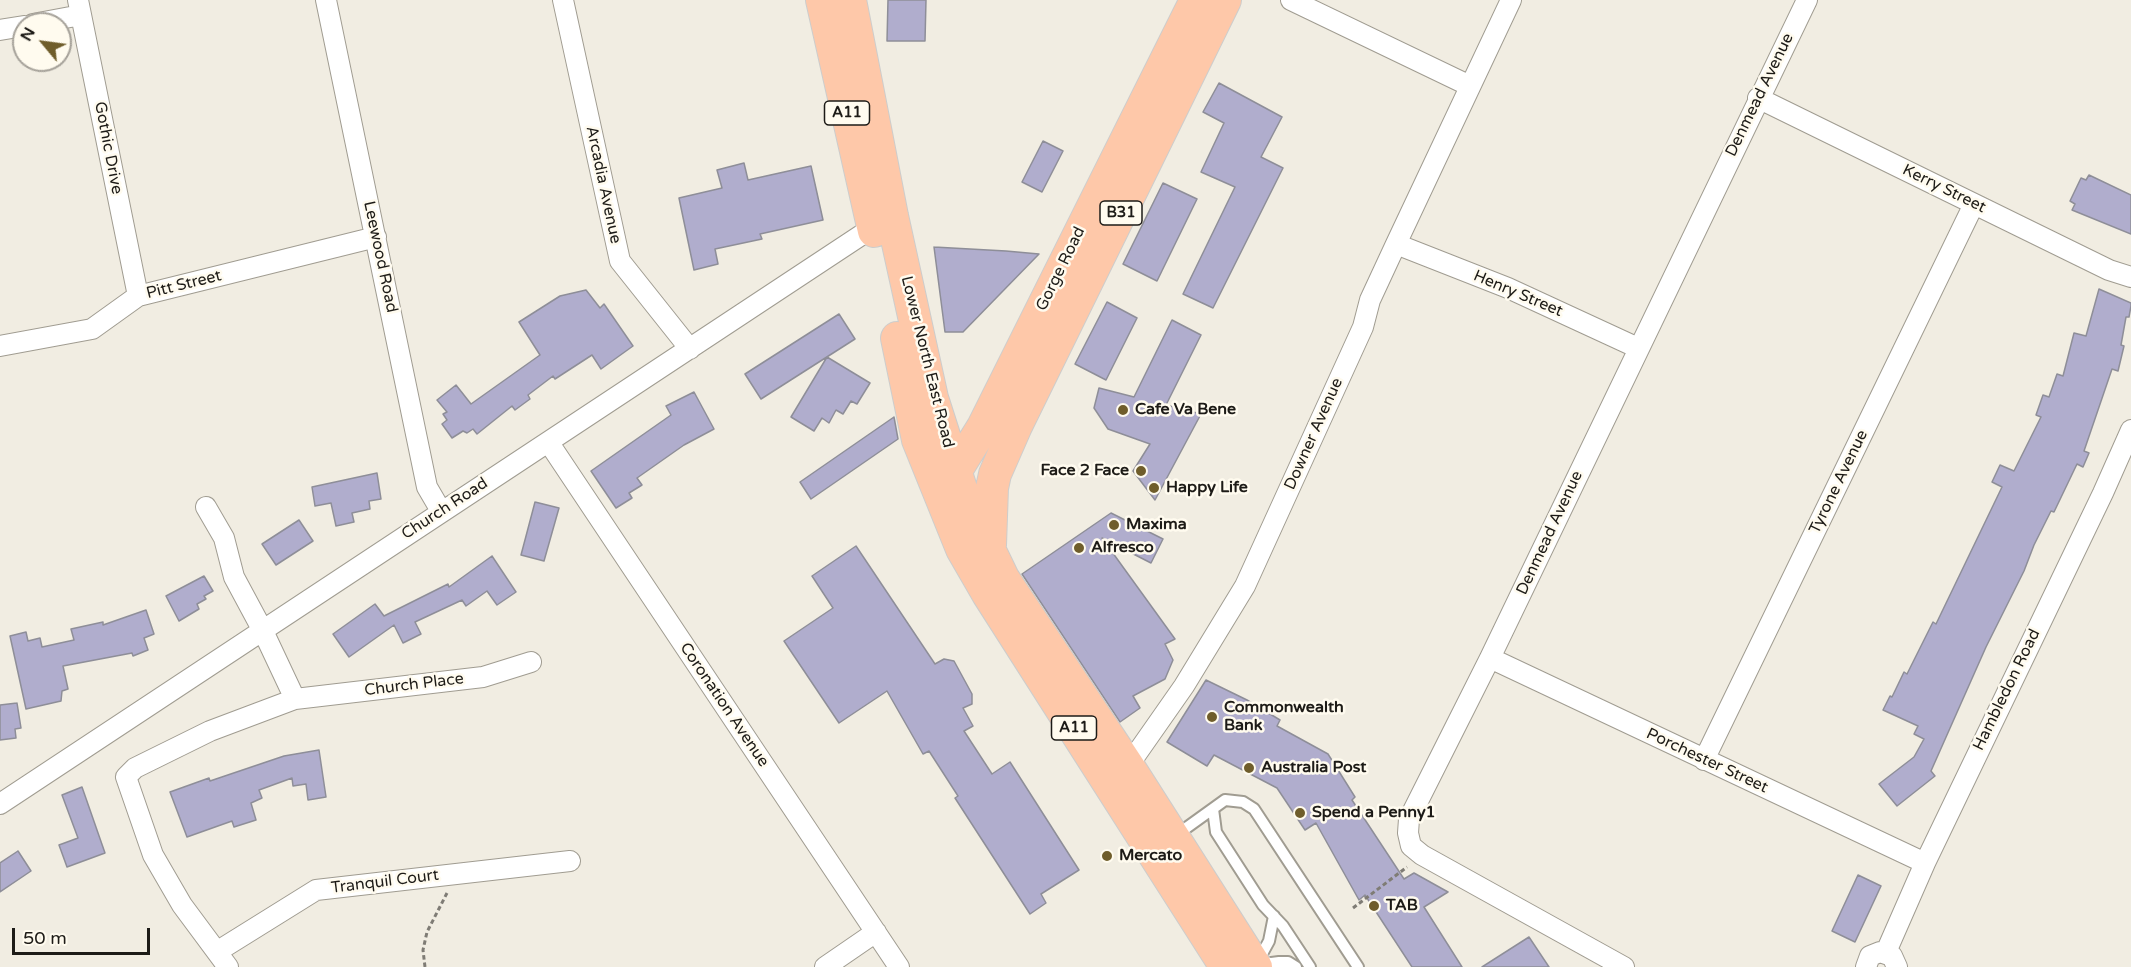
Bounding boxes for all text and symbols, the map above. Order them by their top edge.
north arrow [12,12,72,72]
text: N [16,24,40,45]
street label: Denmead Avenue [1722,30,1798,160]
street label: Gothic Drive [90,100,126,196]
road number: A11 [824,101,870,125]
street label: Arcadia Avenue [581,124,625,246]
street label: Kerry Street [1899,161,1989,217]
street label: Leewood Road [359,199,401,315]
road number: B31 [1100,201,1142,225]
street label: Gorge Road [1032,224,1090,314]
street label: Pitt Street [144,266,224,304]
street label: Henry Street [1470,267,1566,321]
street label: Lower North East Road [896,274,958,450]
street label: Downer Avenue [1281,375,1347,493]
place label: Cafe Va Bene [1135,400,1236,420]
marker: Cafe Va Bene [1116,403,1130,417]
street label: Tyrone Avenue [1806,427,1872,537]
place label: Face 2 Face [1041,461,1129,481]
marker: Face 2 Face [1134,464,1148,478]
street label: Denmead Avenue [1513,468,1587,598]
street label: Church Road [398,474,492,544]
place label: Happy Life [1166,478,1248,498]
marker: Happy Life [1147,481,1161,495]
place label: Maxima [1126,515,1187,535]
marker: Maxima [1107,518,1121,532]
place label: Alfresco [1091,538,1154,558]
marker: Alfresco [1072,541,1086,555]
street label: Hambledon Road [1969,626,2045,754]
street label: Coronation Avenue [675,639,773,771]
street label: Church Place [363,669,465,701]
place label: Commonwealth Bank [1224,698,1344,736]
marker: Commonwealth Bank [1205,710,1219,724]
road number: A11 [1052,716,1096,740]
street label: Porchester Street [1643,724,1771,798]
place label: Australia Post [1261,758,1366,778]
marker: Australia Post [1242,761,1256,775]
place label: Spend a Penny1 [1312,803,1436,823]
marker: Spend a Penny1 [1293,806,1307,820]
place label: Mercato [1119,846,1182,866]
marker: Mercato [1100,849,1114,863]
street label: Tranquil Court [330,866,440,898]
place label: TAB [1386,896,1418,916]
marker: TAB [1367,899,1381,913]
scale bar [15,916,153,954]
text: 50 m [23,927,67,949]

